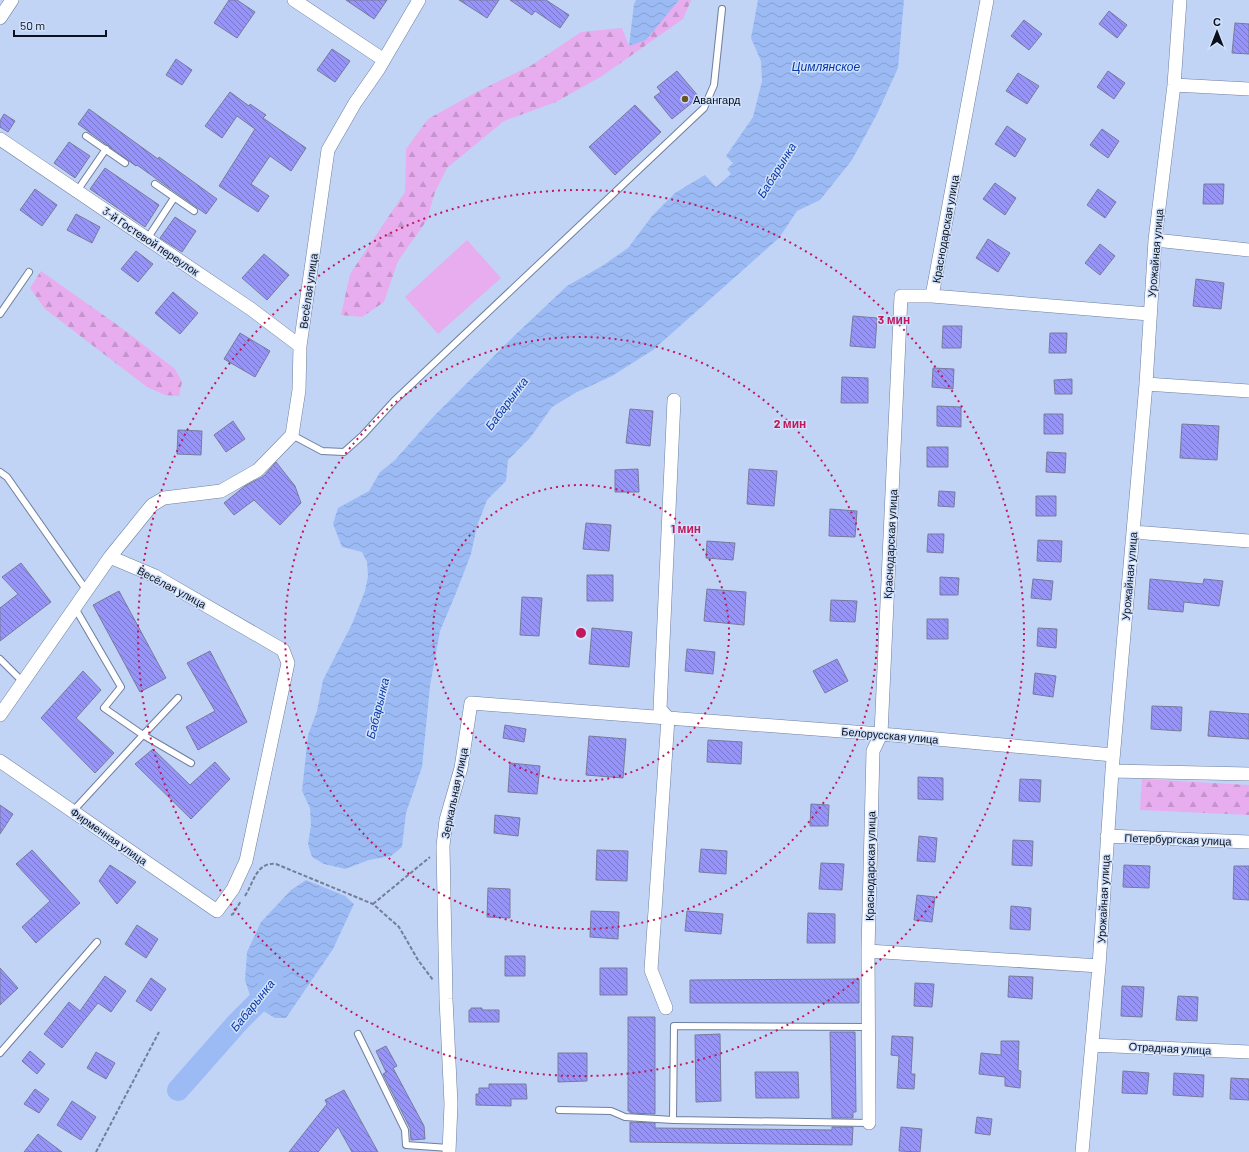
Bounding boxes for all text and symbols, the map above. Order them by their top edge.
scale bar [14,12,106,38]
north arrow [1197,12,1237,52]
text: С [1213,15,1221,28]
text: 50 m [20,18,45,32]
water label: Цимлянское [792,59,861,74]
place label: Авангард [693,93,741,106]
marker: Авангард [680,94,690,104]
water label: Бабарынка [754,140,799,201]
street label: Краснодарская улица [929,173,961,284]
street label: 3-й Гостевой переулок [100,204,202,278]
street label: Урожайная улица [1145,207,1165,298]
street label: Весёлая улица [296,252,320,330]
text: 3 мин [878,312,910,326]
water label: Бабарынка [482,374,531,433]
text: 2 мин [774,416,806,430]
street label: Краснодарская улица [881,488,899,599]
text: 1 мин [671,521,701,535]
street label: Урожайная улица [1119,530,1139,621]
street label: Весёлая улица [135,563,209,611]
centre of rings [574,626,588,640]
water label: Бабарынка [363,676,392,740]
street label: Белорусская улица [841,724,940,746]
street label: Зеркальная улица [438,745,470,840]
street label: Фирменная улица [68,805,151,868]
street label: Краснодарская улица [863,810,877,921]
street label: Петербургская улица [1124,831,1233,847]
street label: Урожайная улица [1094,853,1112,944]
water label: Бабарынка [227,976,278,1034]
street label: Отрадная улица [1128,1039,1213,1057]

